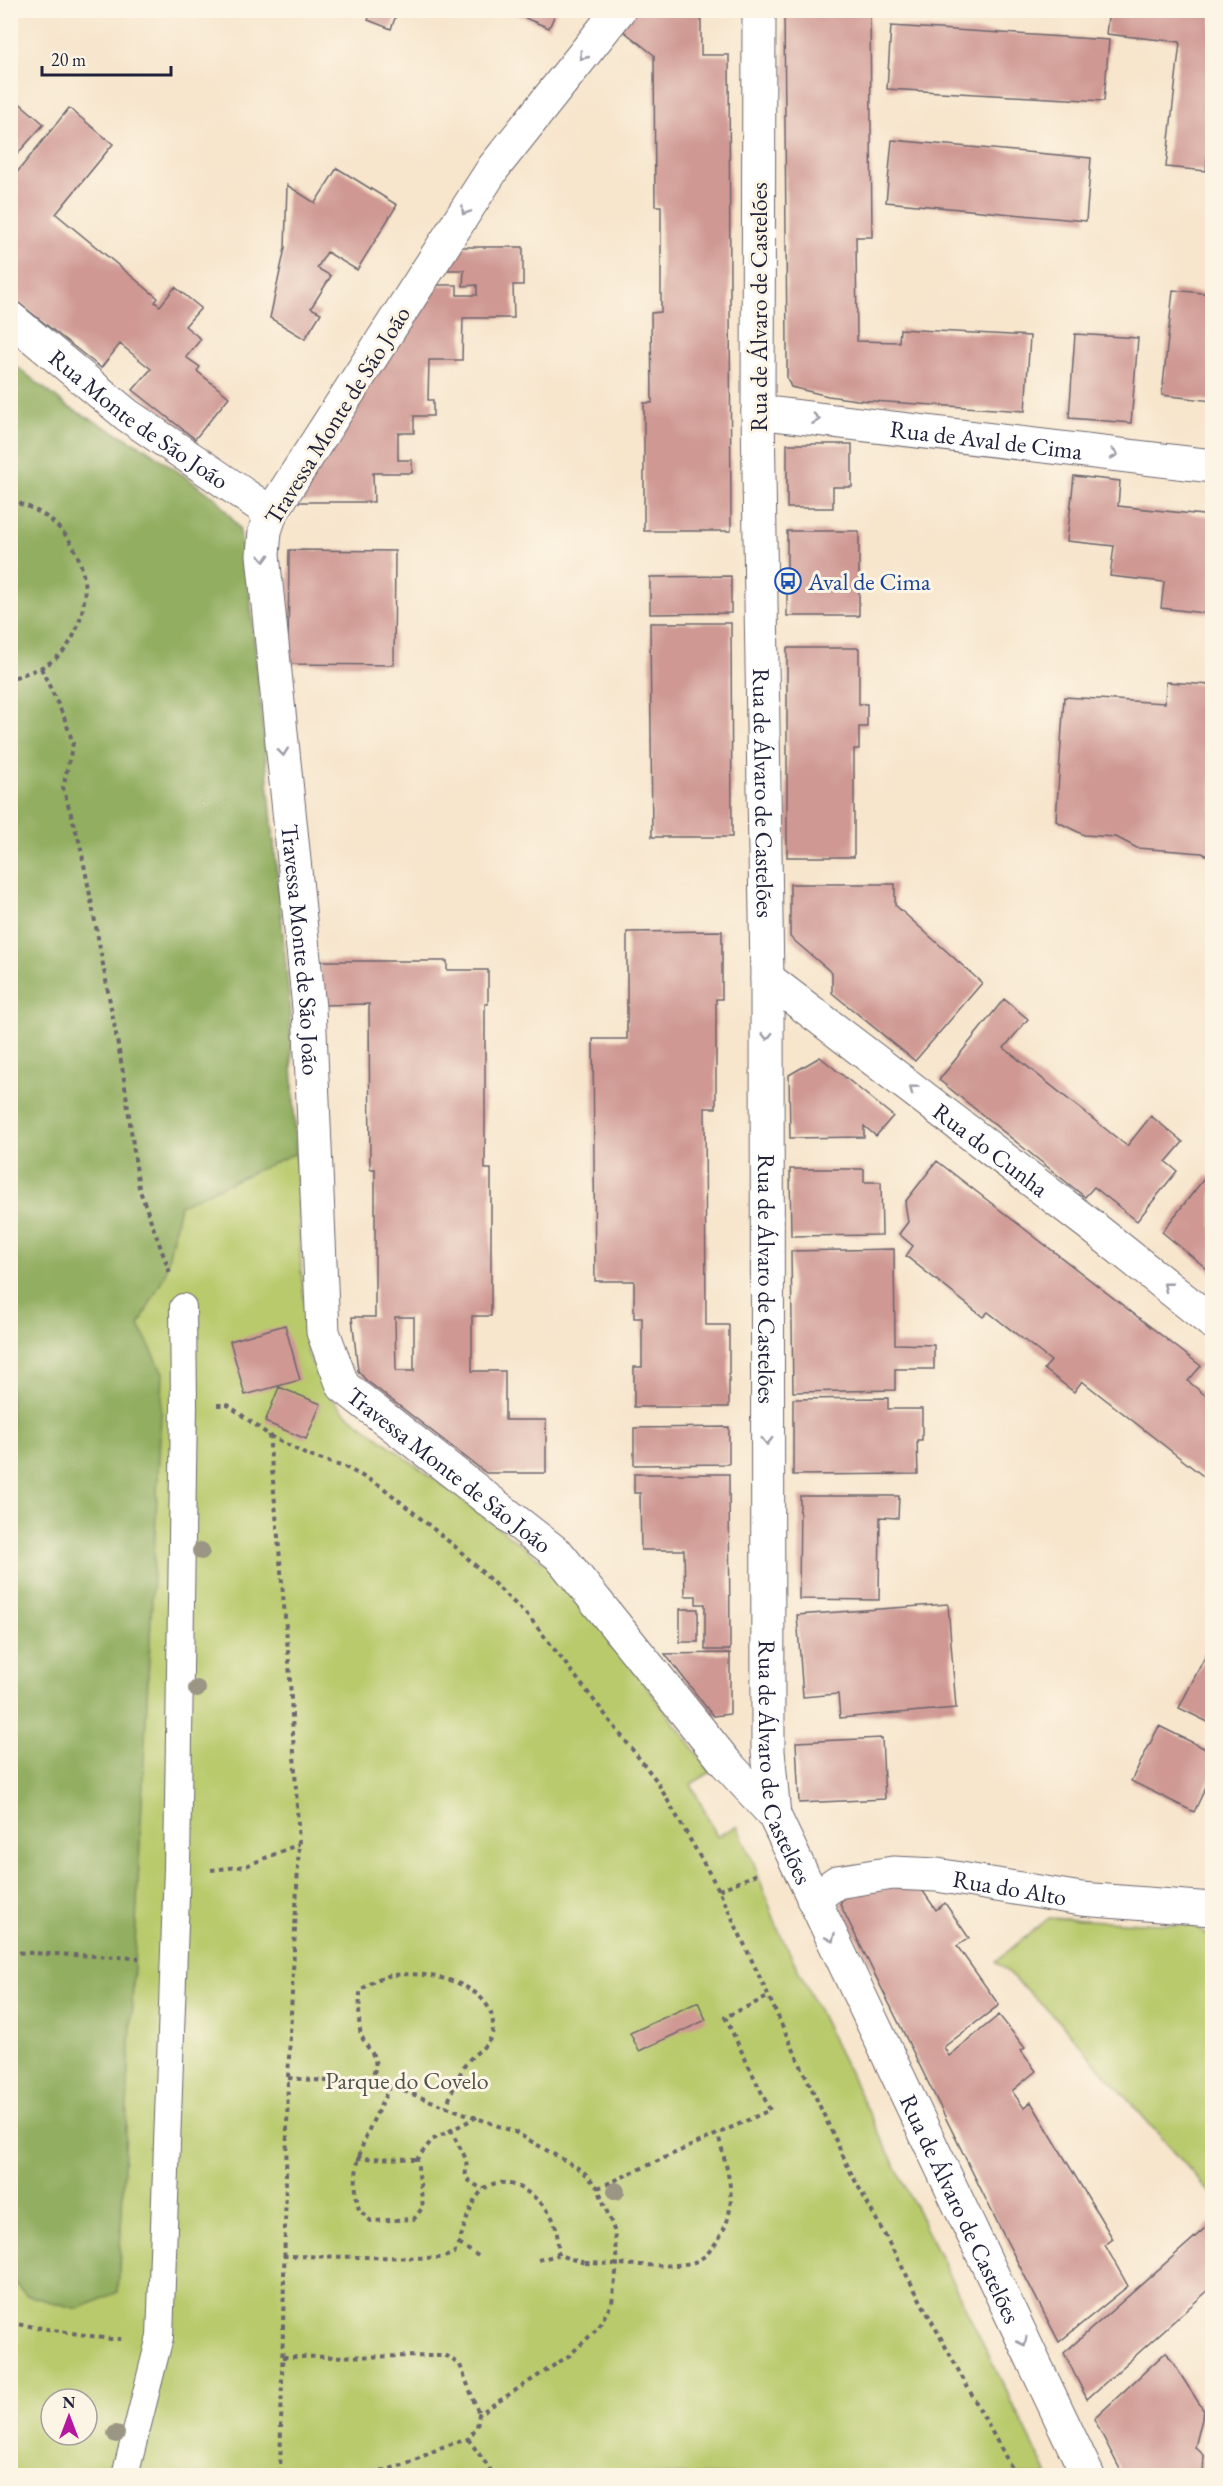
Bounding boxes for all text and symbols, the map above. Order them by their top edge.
scale bar [42,39,171,77]
text: 20 m [51,48,86,71]
one-way arrow [579,49,590,60]
street label: Rua de Álvaro de Castelões [743,182,774,432]
one-way arrow [462,205,473,216]
street label: Travessa Monte de São João [257,300,417,530]
street label: Rua Monte de São João [43,342,235,496]
one-way arrow [812,412,821,425]
street label: Rua de Aval de Cima [889,412,1085,466]
one-way arrow [1109,447,1119,460]
one-way arrow [257,554,270,563]
bus stop icon: Aval de Cima [773,566,803,596]
place label: Aval de Cima [807,566,931,597]
street label: Rua de Álvaro de Castelões [747,668,782,918]
one-way arrow [276,748,289,757]
street label: Travessa Monte de São João [275,822,327,1076]
one-way arrow [761,1032,773,1041]
one-way arrow [909,1086,920,1097]
street label: Rua do Cunha [927,1095,1055,1203]
street label: Rua de Álvaro de Castelões [752,1154,783,1404]
one-way arrow [1163,1282,1174,1293]
street label: Travessa Monte de São João [341,1379,559,1559]
one-way arrow [761,1437,773,1446]
street label: Rua de Álvaro de Castelões [752,1640,820,1889]
street label: Rua do Alto [951,1862,1069,1912]
one-way arrow [824,1932,836,1943]
park label: Parque do Covelo [325,2065,489,2096]
street label: Rua de Álvaro de Castelões [893,2089,1029,2328]
one-way arrow [1016,2335,1028,2346]
north arrow [39,2387,99,2447]
text: N [63,2392,76,2413]

